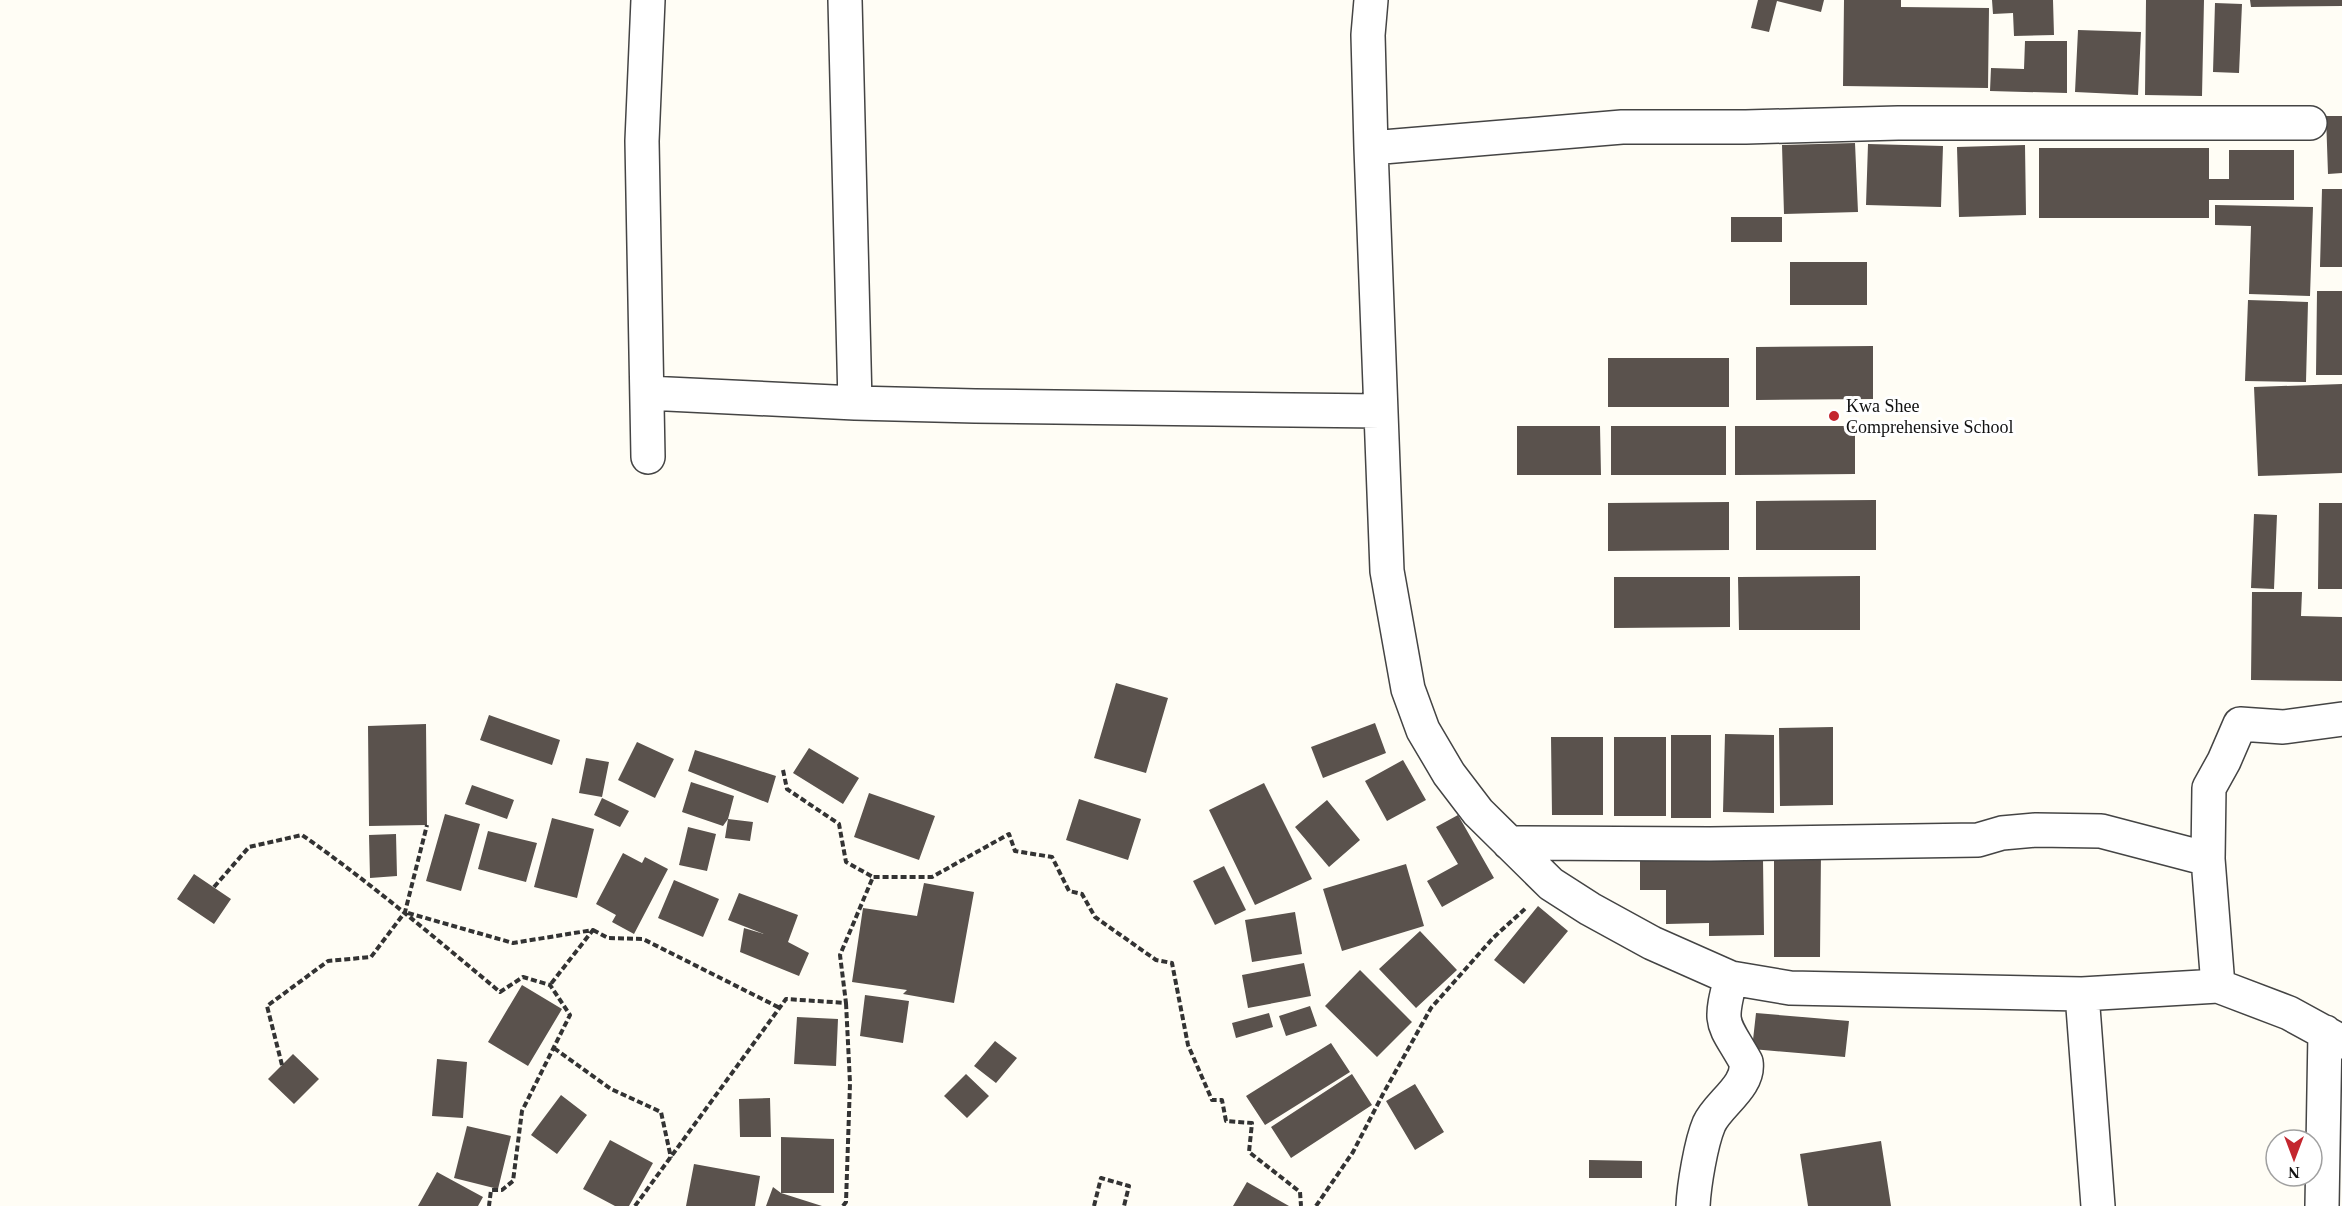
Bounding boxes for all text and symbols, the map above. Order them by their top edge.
place label: Kwa Shee Comprehensive School [1846,396,2013,437]
marker: Kwa Shee Comprehensive School [1827,409,1841,423]
north arrow [2264,1128,2324,1188]
text: N [2288,1164,2300,1181]

